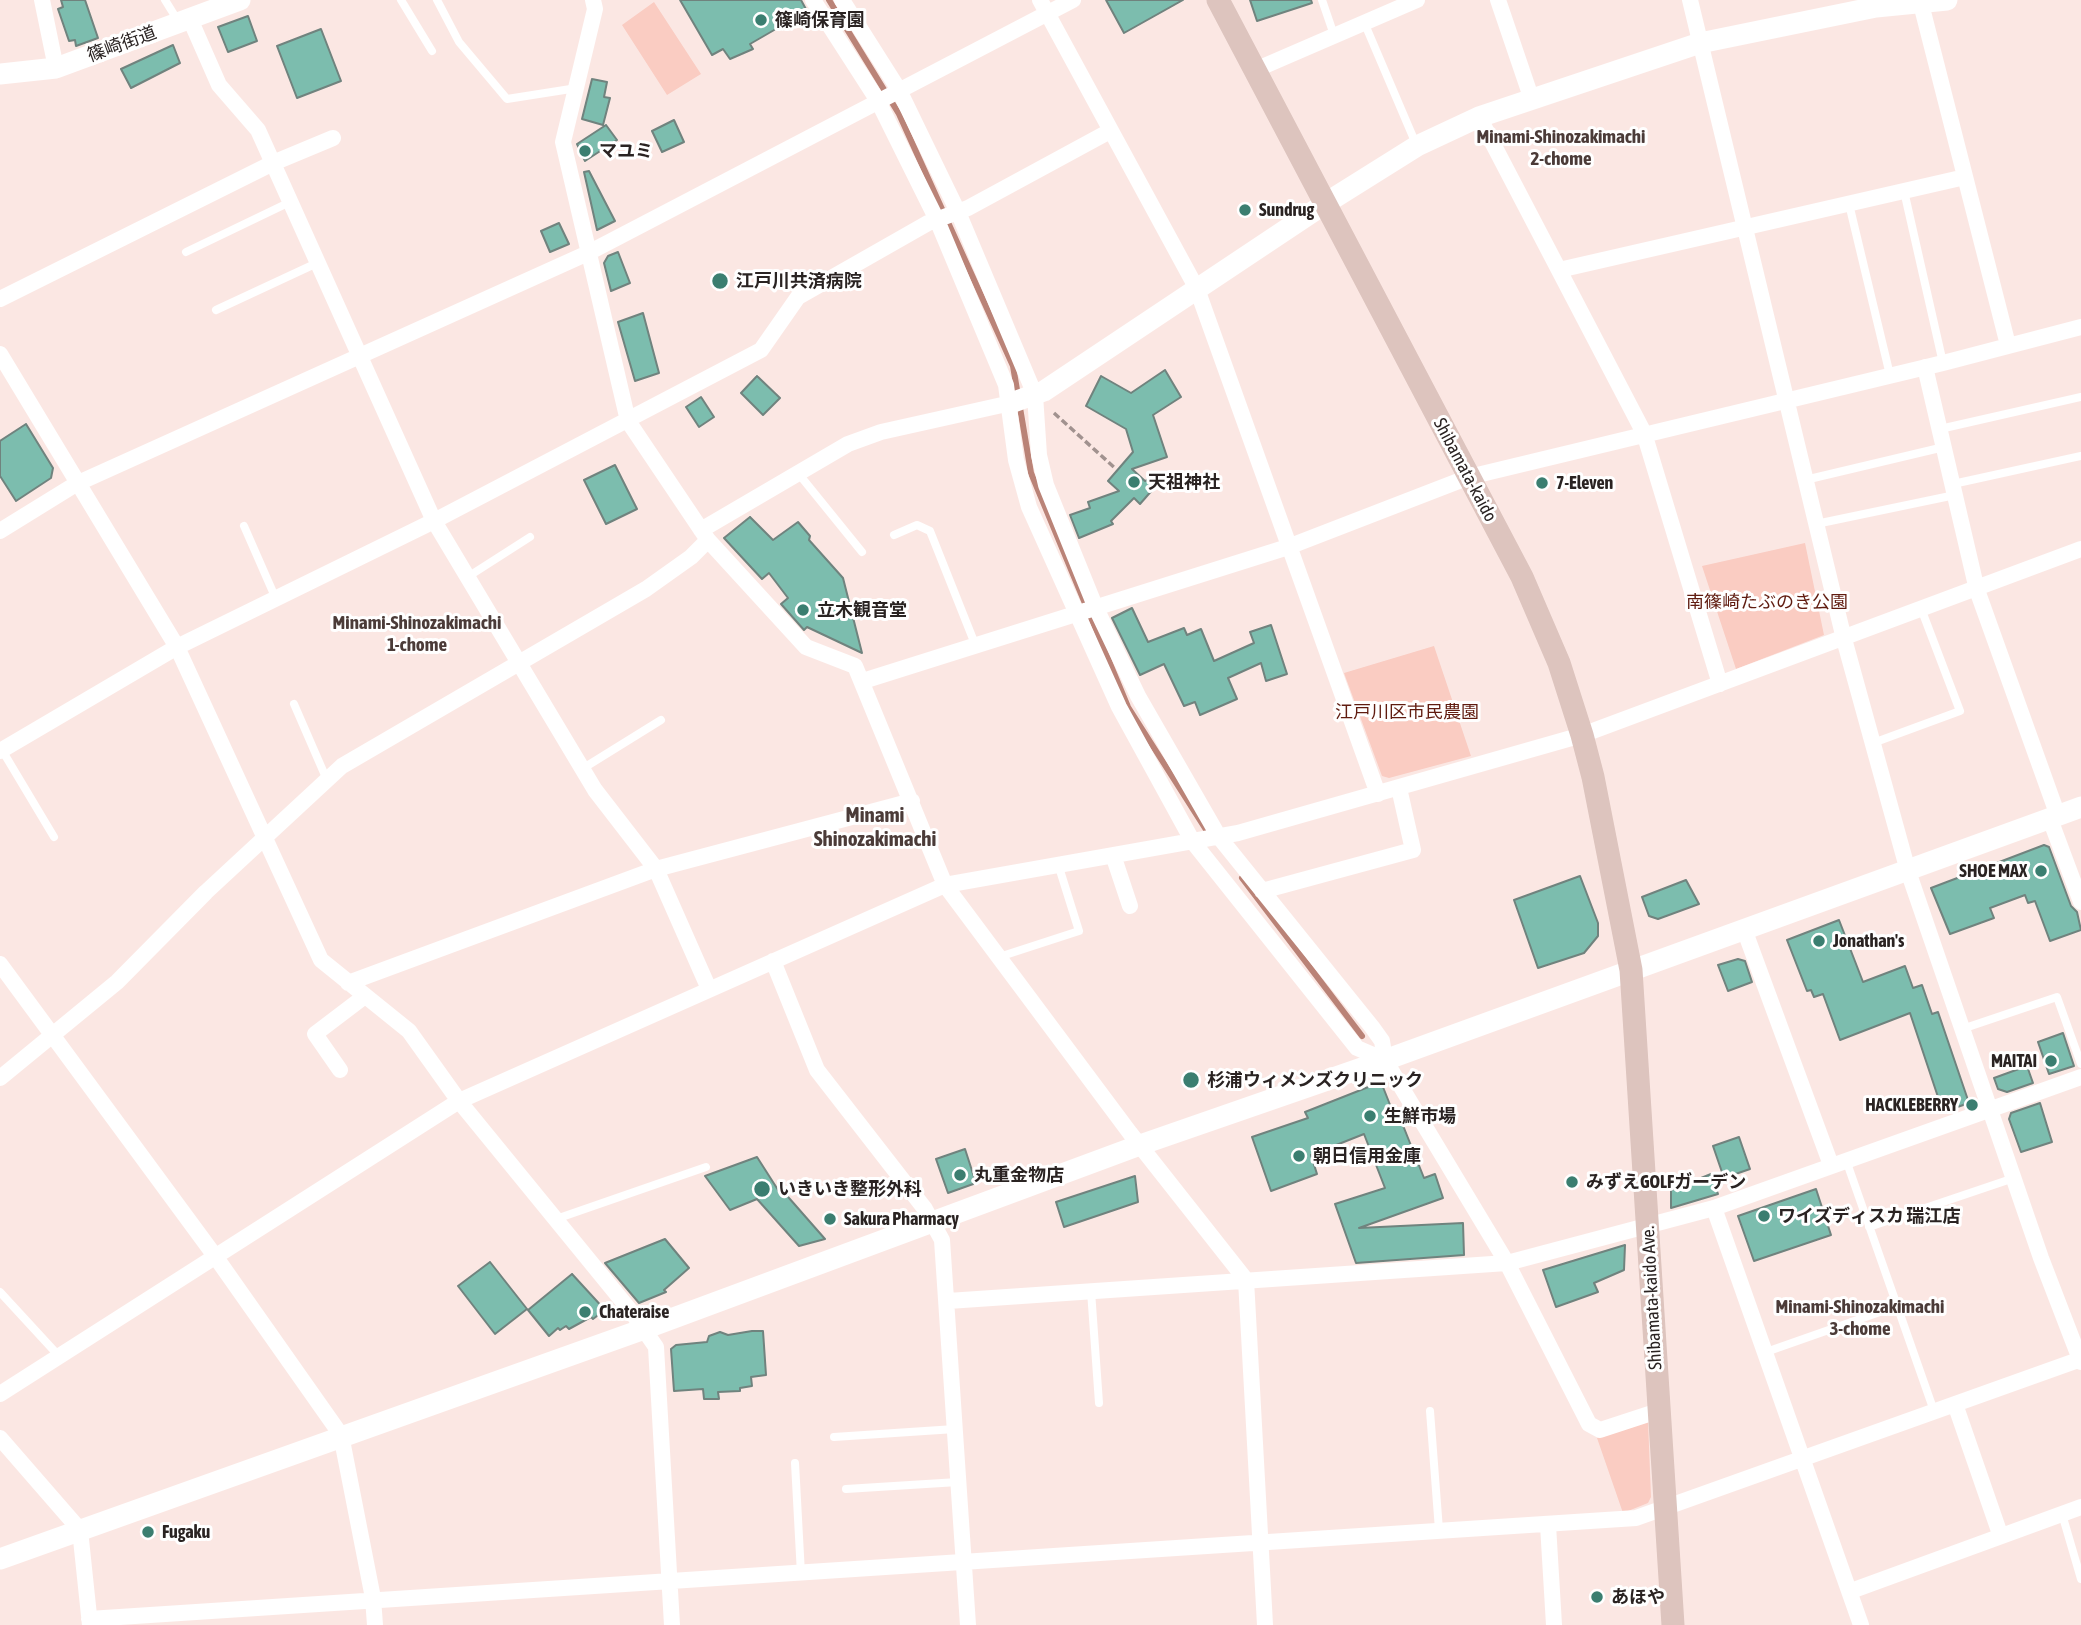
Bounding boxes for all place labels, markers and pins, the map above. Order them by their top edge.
place label: 篠崎保育園 [775,9,865,31]
marker: 篠崎保育園 [753,12,769,28]
place label: マユミ [599,140,653,162]
marker: マユミ [577,143,593,159]
place label: Sundrug [1259,199,1314,221]
marker: Sundrug [1237,202,1253,218]
place label: 江戸川共済病院 [736,270,862,292]
marker: 江戸川共済病院 [710,271,730,291]
place label: 天祖神社 [1148,471,1220,493]
place label: 7-Eleven [1556,472,1613,494]
marker: 天祖神社 [1126,474,1142,490]
marker: 7-Eleven [1534,475,1550,491]
place label: 立木観音堂 [817,599,907,621]
marker: 立木観音堂 [795,602,811,618]
place label: SHOE MAX [1959,860,2027,882]
marker: SHOE MAX [2033,863,2049,879]
place label: Jonathan's [1833,930,1904,952]
marker: Jonathan's [1811,933,1827,949]
place label: MAITAI [1991,1050,2037,1072]
marker: MAITAI [2043,1053,2059,1069]
place label: 杉浦ウィメンズクリニック [1207,1069,1423,1091]
marker: 杉浦ウィメンズクリニック [1181,1070,1201,1090]
place label: HACKLEBERRY [1865,1094,1958,1116]
marker: HACKLEBERRY [1964,1097,1980,1113]
place label: 生鮮市場 [1384,1105,1456,1127]
marker: 生鮮市場 [1362,1108,1378,1124]
place label: 朝日信用金庫 [1313,1145,1421,1167]
marker: 朝日信用金庫 [1291,1148,1307,1164]
place label: 丸重金物店 [974,1164,1064,1186]
marker: 丸重金物店 [952,1167,968,1183]
place label: みずえGOLFガーデン [1586,1171,1746,1193]
marker: みずえGOLFガーデン [1564,1174,1580,1190]
place label: いきいき整形外科 [778,1178,922,1200]
marker: いきいき整形外科 [752,1179,772,1199]
place label: ワイズディスカ 瑞江店 [1778,1205,1960,1227]
place label: Sakura Pharmacy [844,1208,959,1230]
marker: ワイズディスカ 瑞江店 [1756,1208,1772,1224]
marker: Sakura Pharmacy [822,1211,838,1227]
place label: Chateraise [599,1301,669,1323]
marker: Chateraise [577,1304,593,1320]
place label: Fugaku [162,1521,210,1543]
marker: Fugaku [140,1524,156,1540]
place label: あほや [1611,1586,1665,1608]
marker: あほや [1589,1589,1605,1605]

